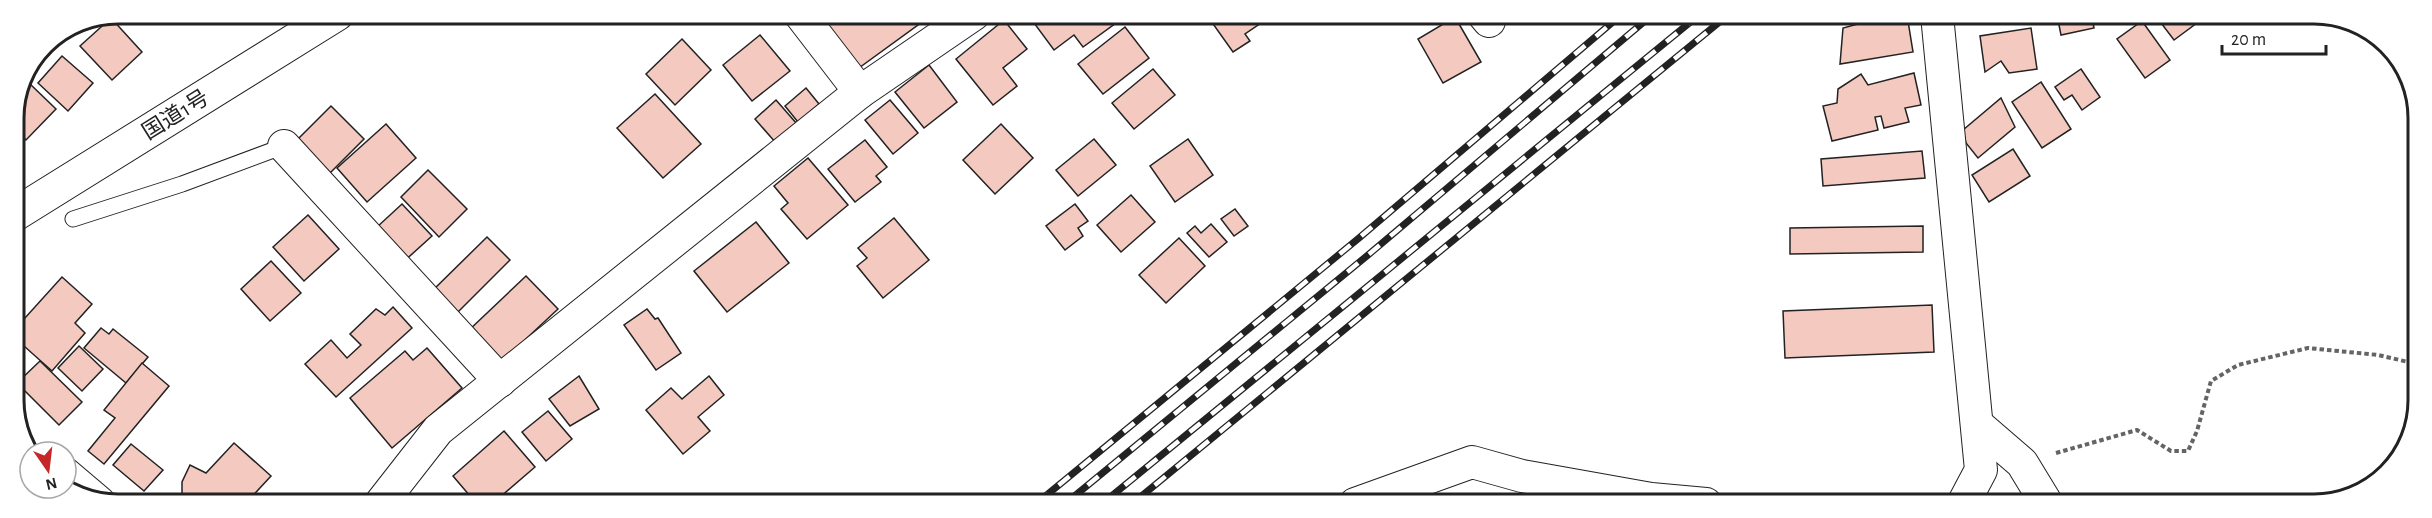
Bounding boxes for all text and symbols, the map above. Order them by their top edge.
scale bar [2222,18,2326,56]
text: 20 m [2231,31,2266,49]
street label: 国道1号 [138,85,213,144]
north arrow [18,440,78,500]
text: N [44,474,59,493]

